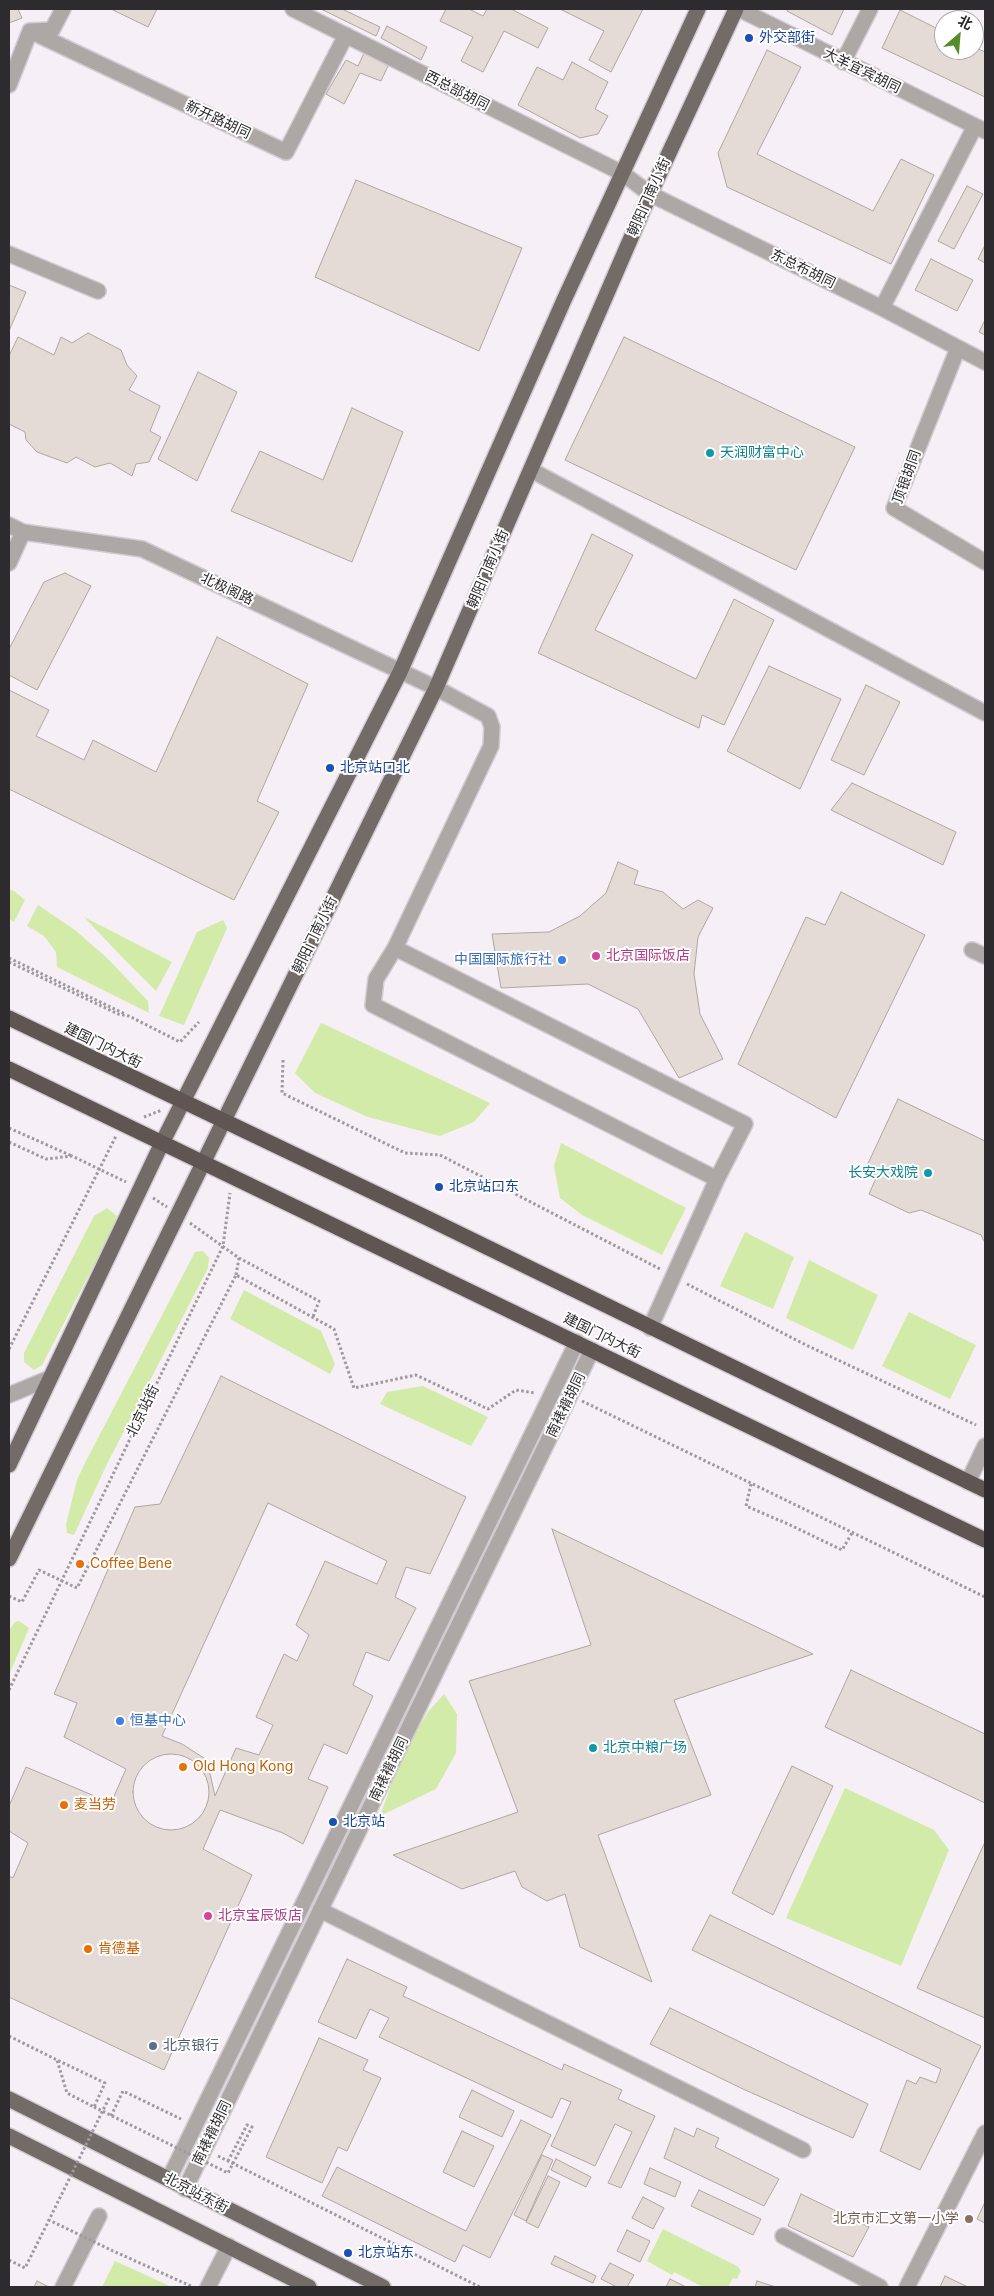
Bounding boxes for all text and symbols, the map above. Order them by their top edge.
north arrow [934,10,984,60]
text: 北 [955,11,976,33]
place label: 外交部街 [759,30,815,46]
marker: 外交部街 [743,32,755,44]
street label: 大羊宜宾胡同 [821,45,903,97]
street label: 西总部胡同 [422,68,492,114]
street label: 新开路胡同 [183,98,253,142]
street label: 朝阳门南小街 [624,155,674,239]
street label: 东总布胡同 [768,246,838,292]
place label: 天润财富中心 [720,445,804,461]
marker: 天润财富中心 [704,447,716,459]
street label: 顶银胡同 [890,448,924,506]
street label: 朝阳门南小街 [464,527,512,611]
street label: 北极阁路 [198,570,256,608]
place label: 北京站口北 [340,760,410,776]
marker: 北京站口北 [324,762,336,774]
street label: 朝阳门南小街 [289,894,341,976]
place label: 北京国际饭店 [606,948,690,964]
marker: 北京国际饭店 [590,950,602,962]
place label: 中国国际旅行社 [454,952,552,968]
marker: 中国国际旅行社 [556,954,568,966]
street label: 建国门内大街 [62,1020,144,1072]
place label: 长安大戏院 [848,1165,918,1181]
marker: 长安大戏院 [922,1167,934,1179]
place label: 北京站口东 [449,1179,519,1195]
marker: 北京站口东 [433,1181,445,1193]
street label: 建国门内大街 [561,1310,643,1362]
street label: 南裱褙胡同 [543,1370,589,1440]
street label: 北京站街 [123,1382,163,1440]
place label: Coffee Bene [90,1556,172,1572]
marker: Coffee Bene [74,1558,86,1570]
place label: 恒基中心 [130,1713,186,1729]
marker: 恒基中心 [114,1715,126,1727]
street label: 南裱褙胡同 [366,1734,412,1804]
place label: 北京中粮广场 [603,1740,687,1756]
marker: 北京中粮广场 [587,1742,599,1754]
place label: Old Hong Kong [193,1759,293,1775]
marker: Old Hong Kong [177,1761,189,1773]
place label: 麦当劳 [74,1797,116,1813]
marker: 麦当劳 [58,1799,70,1811]
place label: 北京站 [343,1814,385,1830]
marker: 北京站 [327,1816,339,1828]
place label: 北京宝辰饭店 [218,1908,302,1924]
marker: 北京宝辰饭店 [202,1910,214,1922]
place label: 肯德基 [98,1941,140,1957]
marker: 肯德基 [82,1943,94,1955]
place label: 北京银行 [163,2038,219,2054]
marker: 北京银行 [147,2040,159,2052]
street label: 南裱褙胡同 [189,2098,235,2168]
street label: 北京站东街 [161,2170,231,2216]
place label: 北京市汇文第一小学 [833,2211,959,2227]
marker: 北京市汇文第一小学 [963,2213,975,2225]
place label: 北京站东 [358,2245,414,2261]
marker: 北京站东 [342,2247,354,2259]

